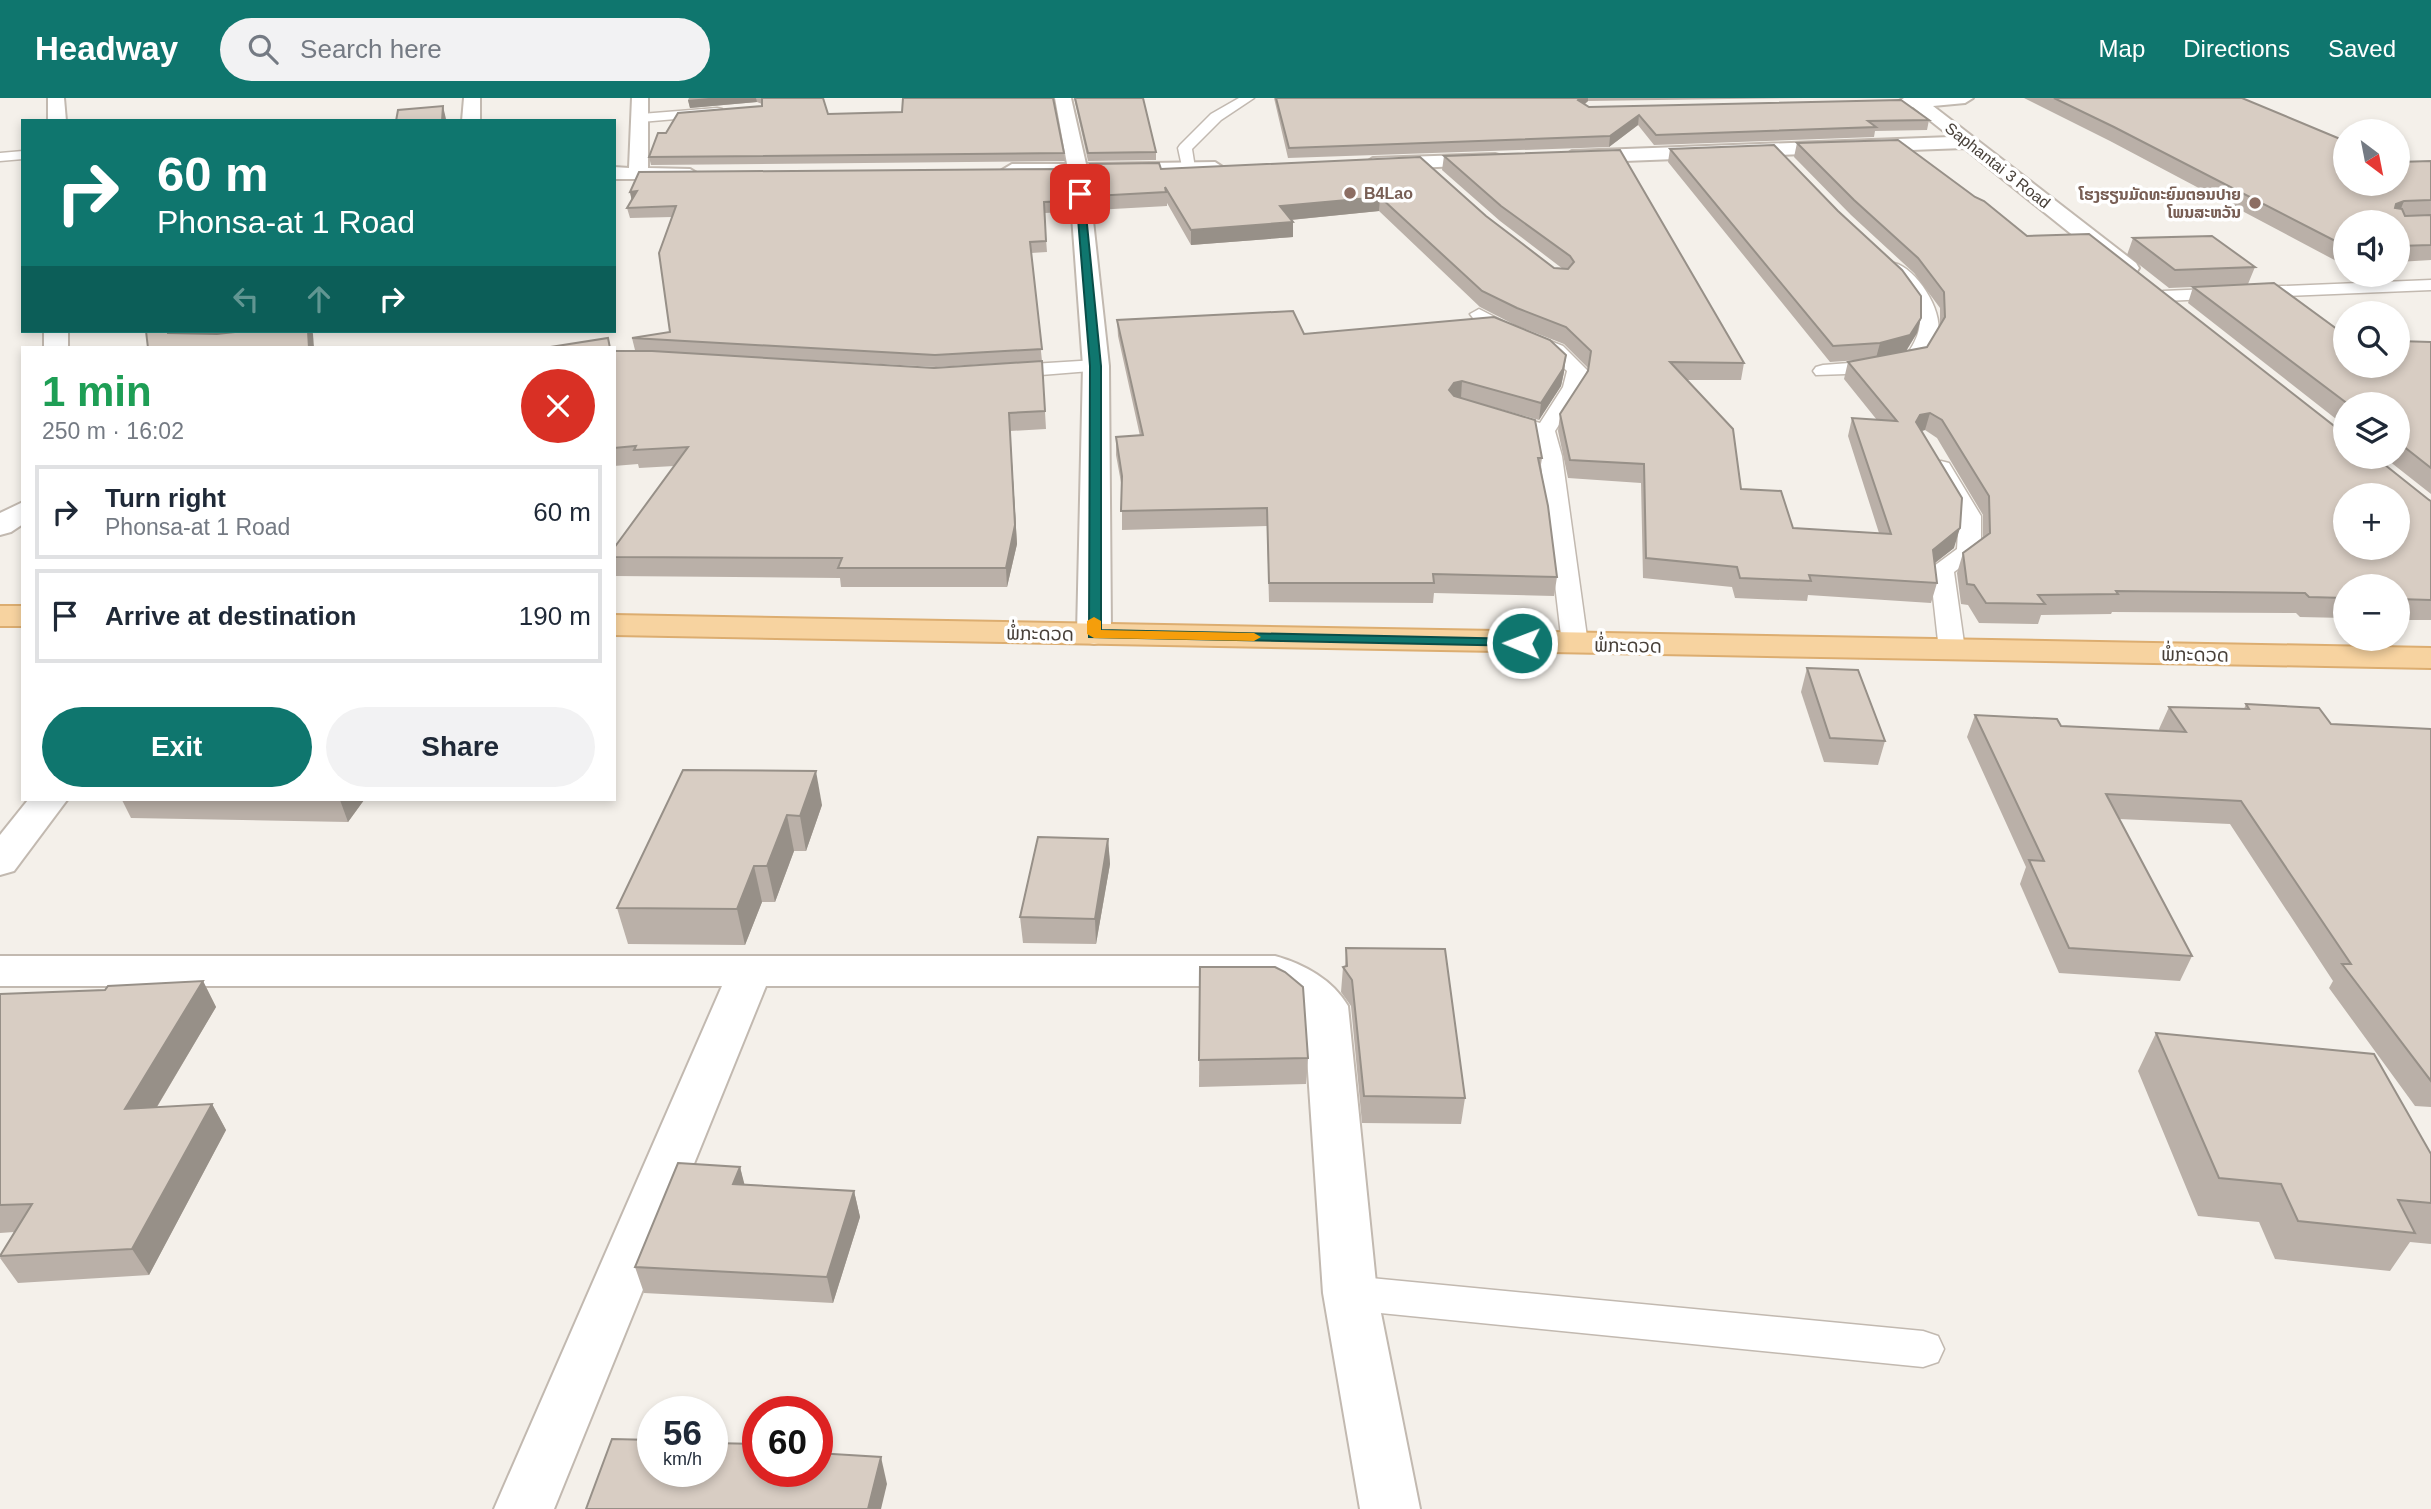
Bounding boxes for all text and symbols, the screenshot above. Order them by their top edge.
search box [220,18,710,81]
text: Headway [35,30,178,67]
icon: search [244,30,282,68]
text: Search here [300,34,442,64]
text: Map [2099,35,2145,62]
text: Directions [2183,35,2290,62]
text: Saved [2328,35,2396,62]
street label: Saphantai 3 Road [1942,119,2053,212]
north arrow [2333,119,2410,196]
map controls [2333,119,2410,651]
icon: right [42,147,133,238]
text: 60 m [157,147,269,201]
pin [1050,164,1110,224]
icon: arrive [1061,175,1099,213]
marker: B4Lao [1342,185,1358,201]
place label: B4Lao [1364,185,1413,202]
place label: ໂຮງຮຽນມັດທະຍົມຕອນປາຍ ໂພນສະຫວັນ [2078,186,2241,221]
marker: ໂຮງຮຽນມັດທະຍົມຕອນປາຍ ໂພນສະຫວັນ [2247,195,2263,211]
text: Phonsa-at 1 Road [157,204,415,240]
button: sound [2333,210,2410,287]
icon: left [227,280,265,318]
icon: ahead [300,280,338,318]
icon: right [373,280,411,318]
button: search [2333,301,2410,378]
text: 1 min [42,368,152,415]
button: close [521,369,595,443]
button: layers [2333,392,2410,469]
text: 250 m · 16:02 [42,418,184,444]
text: Turn right [105,483,226,513]
button: + [2333,483,2410,560]
icon: right [46,493,84,531]
text: 60 m [533,497,591,527]
text: Phonsa-at 1 Road [105,514,290,540]
button: − [2333,574,2410,651]
icon: arrive [46,597,84,635]
text: Arrive at destination [105,601,356,631]
text: 190 m [519,601,591,631]
position arrow [1485,606,1559,680]
street label: ພໍ່ກະດວດ [1006,619,1074,645]
street label: ພໍ່ກະດວດ [1594,631,1662,657]
street label: ພໍ່ກະດວດ [2161,640,2229,666]
button: Exit [42,707,312,787]
button: Share [326,707,595,787]
speed limit sign: 60 [742,1396,833,1487]
text: 56 [663,1413,702,1452]
text: km/h [663,1449,702,1469]

